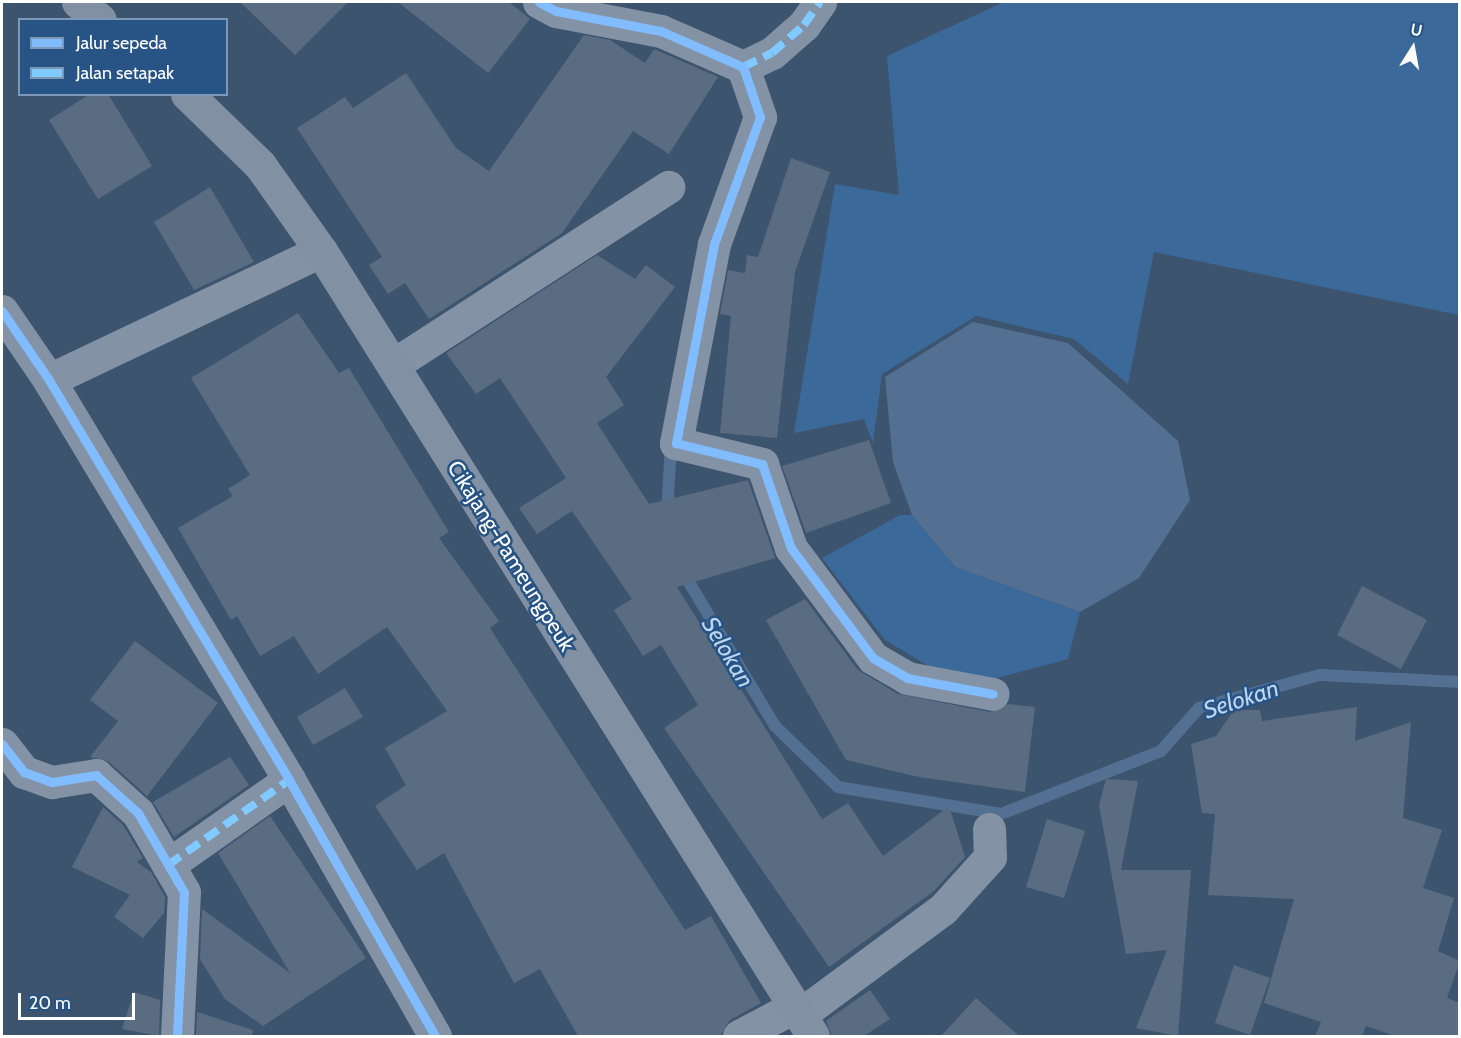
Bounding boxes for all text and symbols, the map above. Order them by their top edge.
legend [18,18,228,96]
north arrow [1383,18,1443,78]
text: U [1409,19,1424,40]
text: Jalur sepeda [76,32,167,54]
text: Jalan setapak [76,62,174,84]
street label: Cikajang-Pameungpeuk [441,456,581,656]
water label: Selokan [696,611,760,693]
water label: Selokan [1200,673,1282,725]
scale bar [21,981,138,1019]
text: 20 m [29,992,71,1014]

